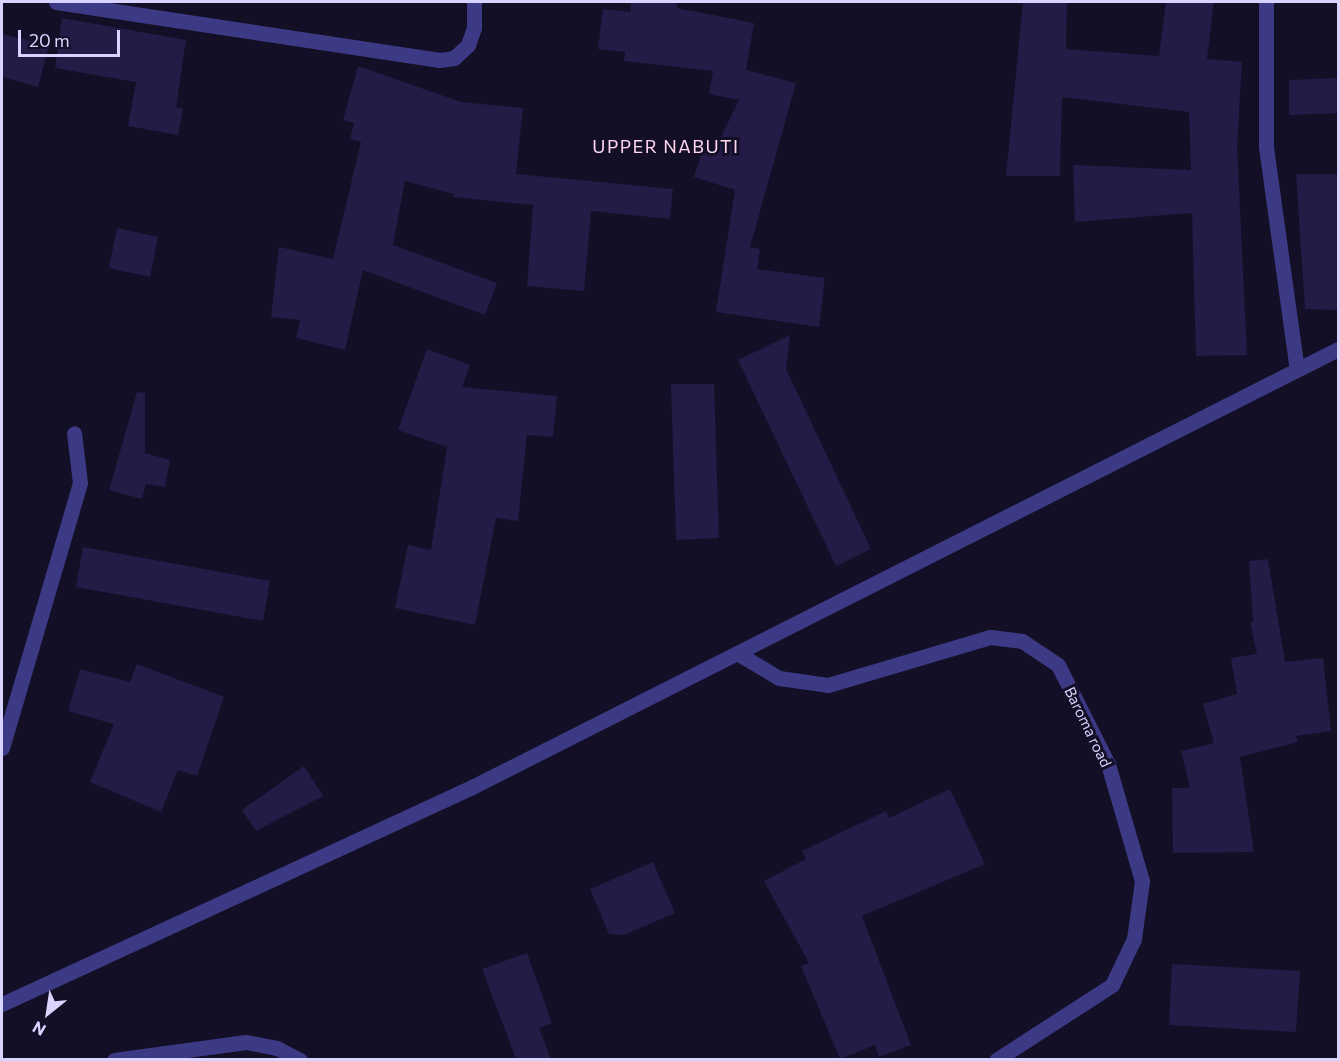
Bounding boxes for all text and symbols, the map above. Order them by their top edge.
scale bar [21,18,123,56]
text: 20 m [29,29,70,51]
district label: UPPER NABUTI [592,135,740,157]
street label: Baroma road [1061,684,1115,770]
north arrow [18,983,78,1043]
text: N [29,1018,49,1040]

